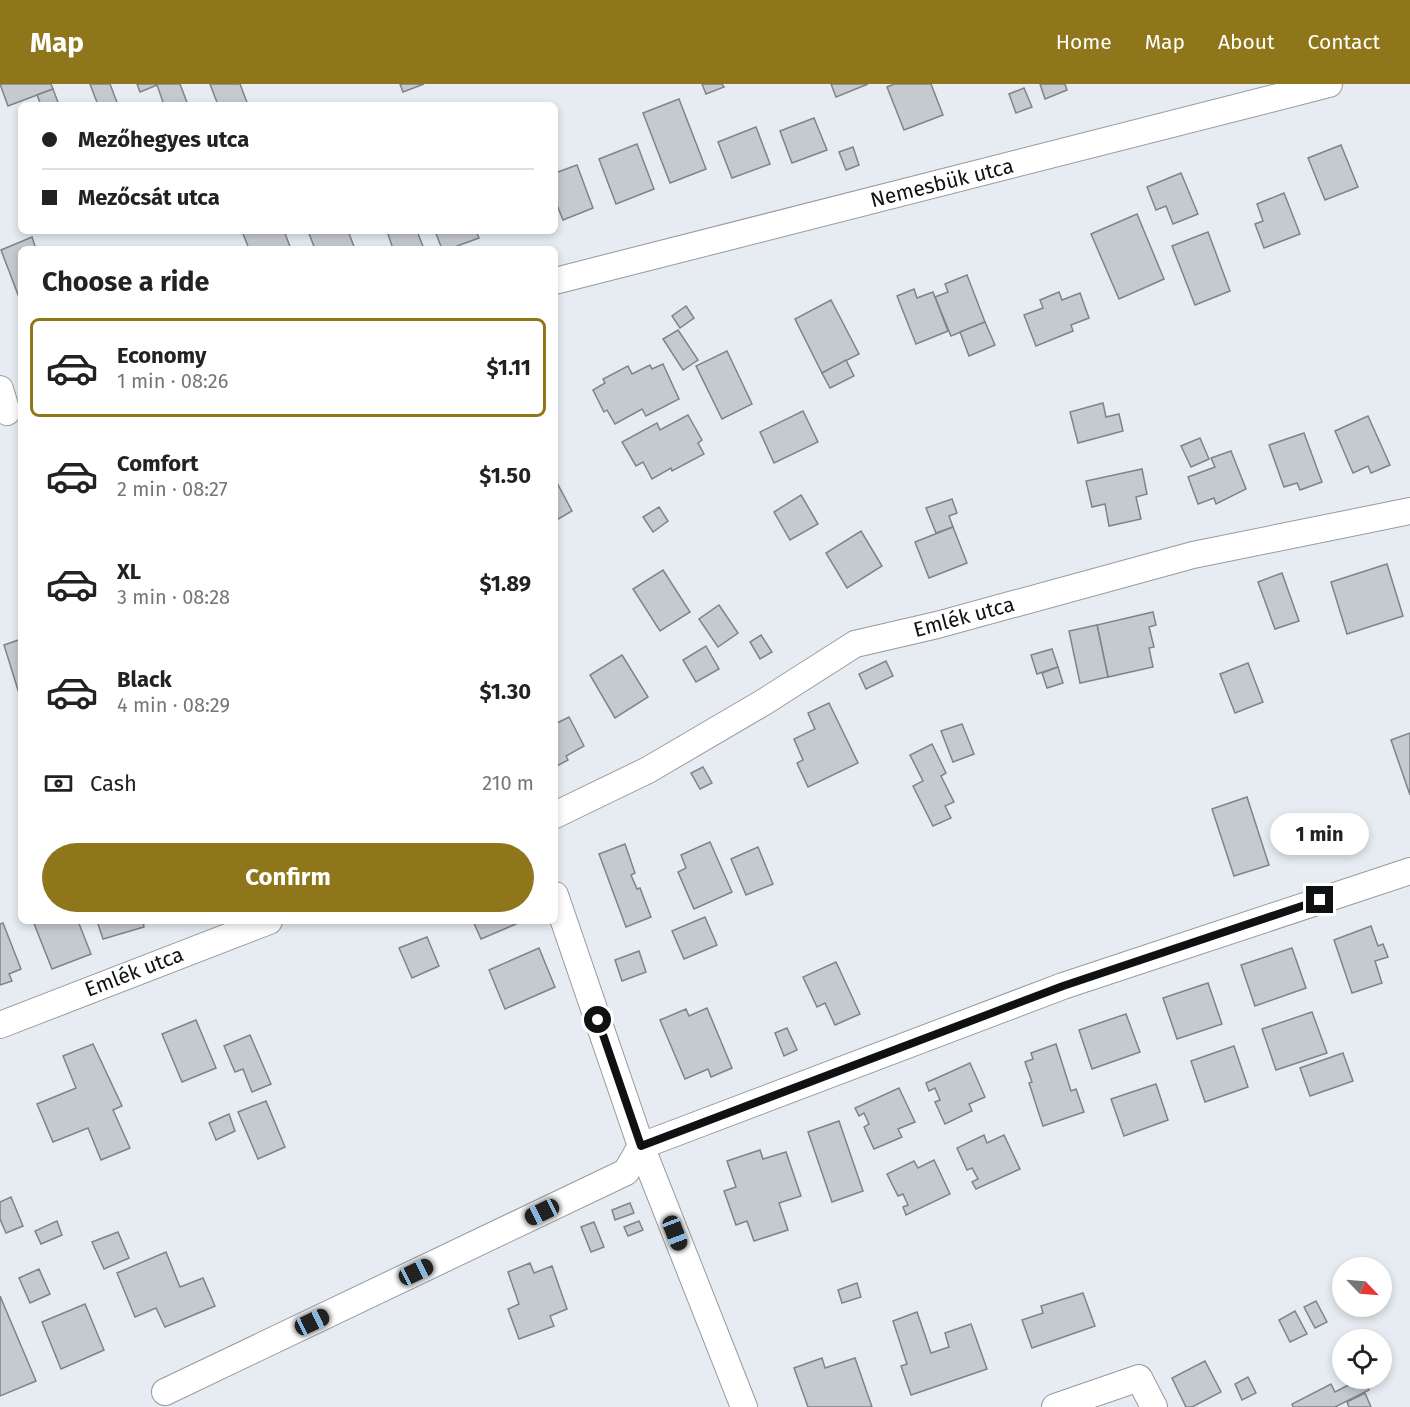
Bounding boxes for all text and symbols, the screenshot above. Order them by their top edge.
text: Map [30,26,84,59]
text: Home [1056,29,1112,55]
text: Map [1145,29,1185,55]
text: About [1218,29,1275,55]
text: Contact [1308,29,1380,55]
text: Mezőhegyes utca [78,126,249,153]
street label: Nemesbük utca [868,153,1016,213]
text: Mezőcsát utca [78,184,220,211]
text: Choose a ride [42,266,209,298]
icon: car [45,341,99,395]
text: Economy [117,342,206,369]
text: $1.11 [486,354,531,381]
text: 1 min · 08:26 [117,369,228,393]
icon: car [45,449,99,503]
text: Comfort [117,450,198,477]
text: $1.50 [479,462,531,489]
text: 2 min · 08:27 [117,477,228,501]
icon: car [45,557,99,611]
text: XL [117,558,141,585]
text: $1.89 [479,570,531,597]
text: 3 min · 08:28 [117,585,230,609]
street label: Emlék utca [911,591,1017,643]
icon: car [45,665,99,719]
text: Black [117,666,172,693]
text: $1.30 [480,678,531,705]
text: 4 min · 08:29 [117,693,230,717]
icon: cash [42,767,75,800]
text: Cash [90,770,137,797]
text: 210 m [482,771,534,795]
callout: 1 min [1270,813,1370,855]
text: 1 min [1295,822,1344,846]
button: Confirm [42,843,534,912]
route end [1306,886,1333,913]
street label: Emlék utca [81,941,187,1003]
route start [584,1006,611,1033]
car [522,1196,562,1228]
car [660,1213,690,1253]
car [396,1256,436,1288]
north arrow [1332,1257,1392,1317]
map controls [1332,1257,1392,1389]
car [292,1306,332,1338]
button: locate [1332,1329,1392,1389]

